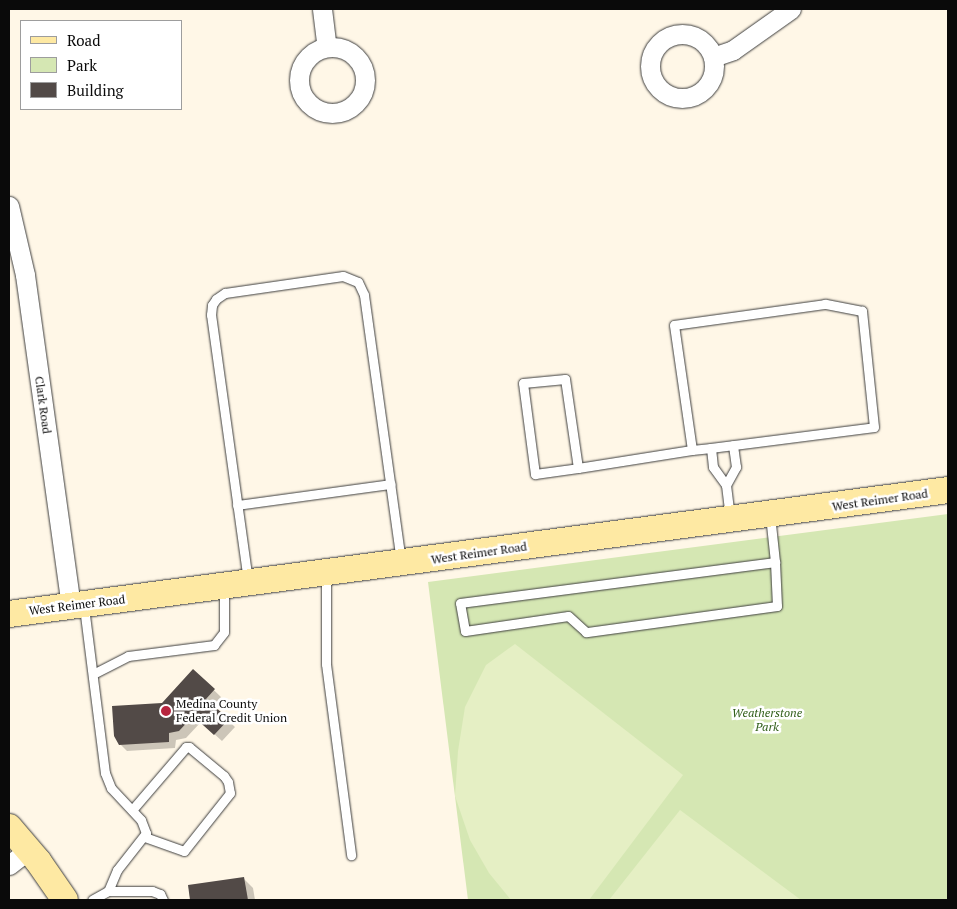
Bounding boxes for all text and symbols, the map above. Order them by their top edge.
legend [20,20,182,110]
text: Road [67,30,100,50]
text: Park [67,55,97,75]
text: Building [67,80,124,100]
street label: Clark Road [32,375,54,435]
street label: West Reimer Road [831,486,929,514]
street label: West Reimer Road [430,539,528,567]
street label: West Reimer Road [28,592,126,618]
place label: Medina County Federal Credit Union [176,697,287,725]
marker: Medina County Federal Credit Union [160,705,172,717]
park label: Weatherstone Park [732,706,802,734]

